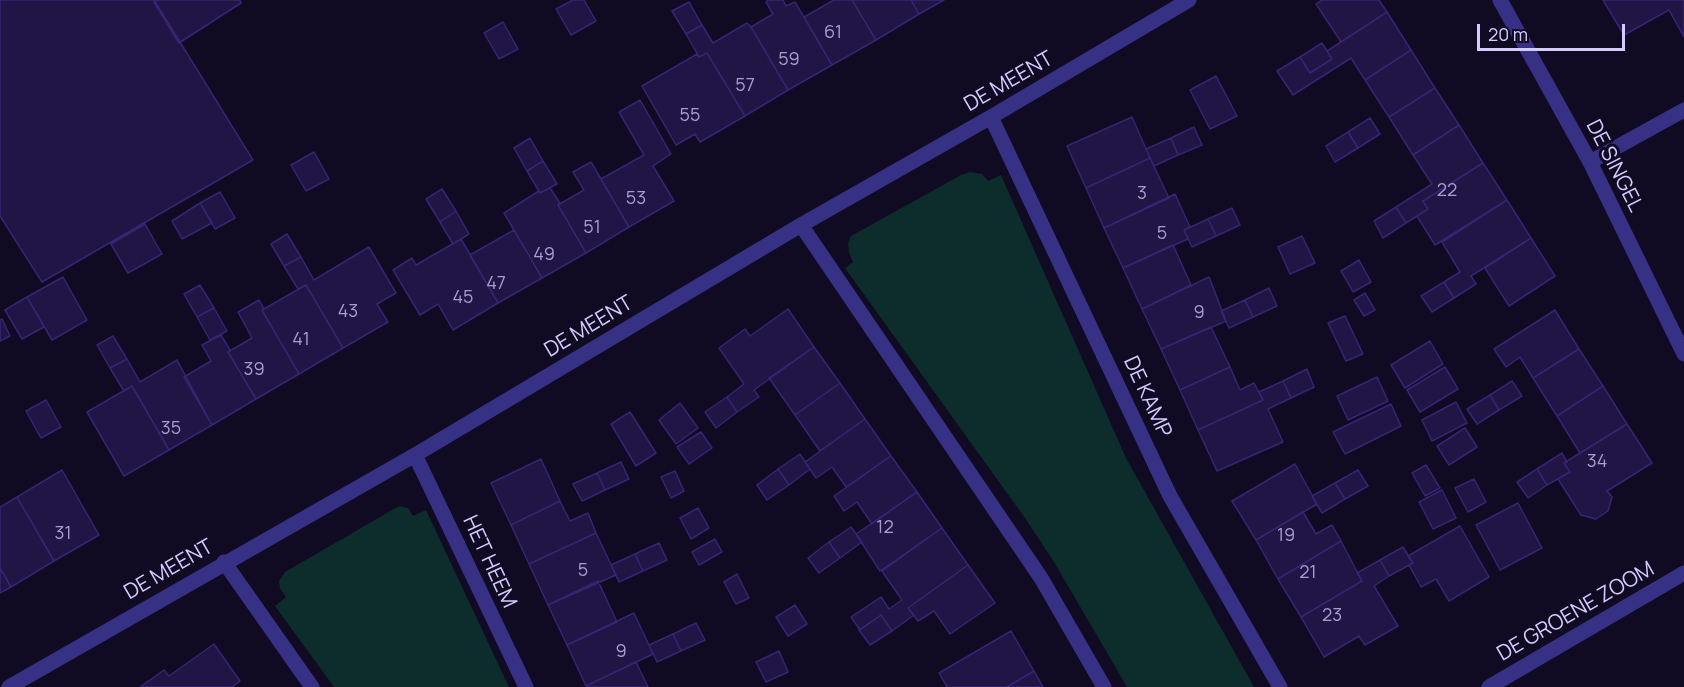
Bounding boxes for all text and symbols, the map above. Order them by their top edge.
scale bar [1480,12,1628,50]
house number: 61 [824,22,842,44]
text: 20 m [1488,22,1528,46]
street label: DE MEENT [960,46,1058,118]
house number: 59 [778,49,800,71]
house number: 57 [735,75,755,97]
house number: 55 [680,105,700,127]
street label: DE SINGEL [1580,116,1648,216]
house number: 22 [1437,180,1457,202]
house number: 3 [1137,183,1147,205]
house number: 53 [626,188,646,210]
house number: 51 [583,217,601,239]
house number: 5 [1157,223,1167,245]
house number: 49 [533,244,555,266]
house number: 47 [486,273,506,295]
house number: 45 [452,287,474,309]
street label: DE MEENT [540,291,638,363]
house number: 43 [338,301,358,323]
house number: 9 [1193,302,1205,324]
house number: 41 [292,329,310,351]
street label: DE KAMP [1117,353,1177,441]
house number: 39 [243,359,265,381]
house number: 35 [161,418,181,440]
house number: 34 [1587,451,1607,473]
street label: HET HEEM [457,512,521,612]
house number: 12 [876,517,894,539]
house number: 31 [55,523,71,545]
house number: 19 [1277,525,1295,547]
street label: DE MEENT [120,534,218,606]
street label: DE GROENE ZOOM [1493,557,1659,667]
house number: 5 [578,560,588,582]
house number: 21 [1299,562,1317,584]
house number: 23 [1322,605,1342,627]
house number: 9 [615,641,627,663]

